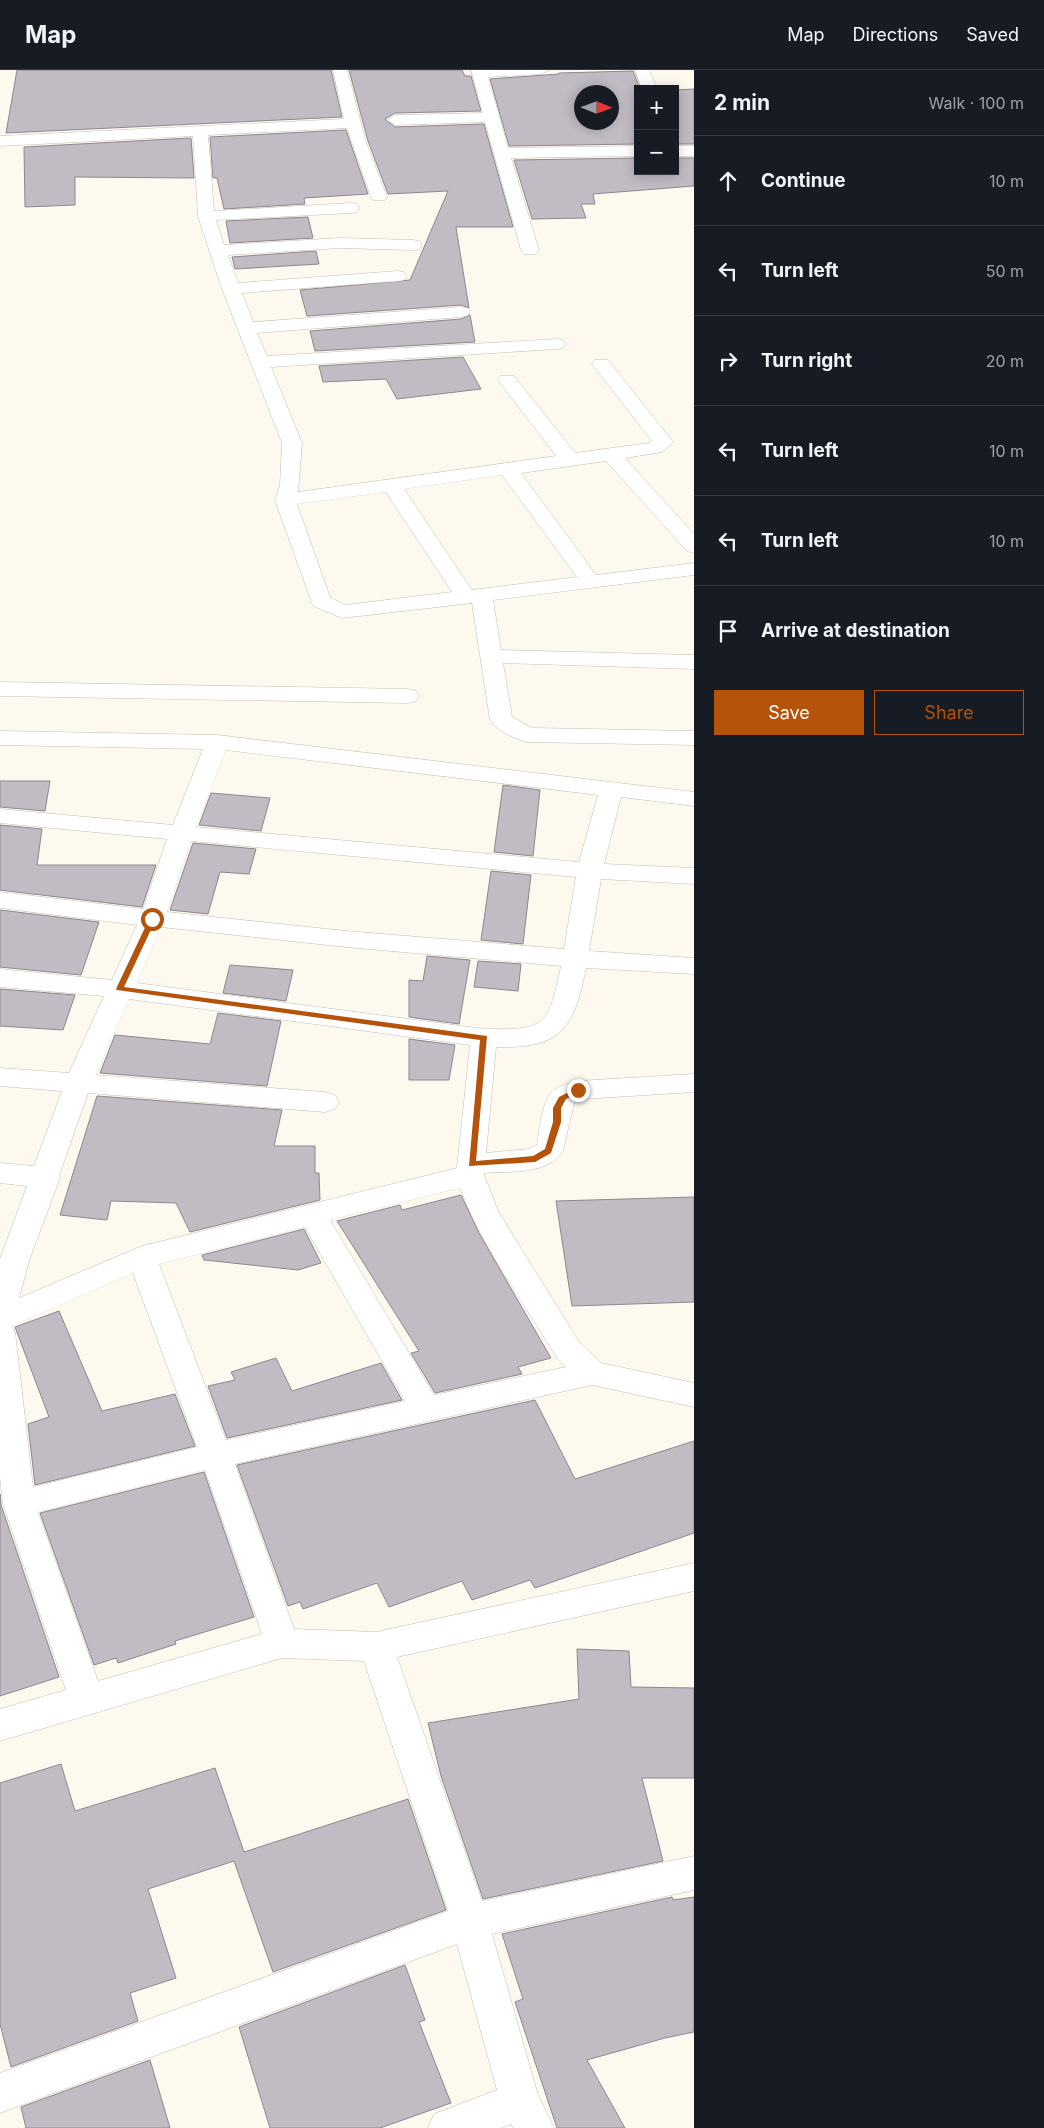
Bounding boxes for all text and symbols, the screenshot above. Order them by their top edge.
text: Map [25,20,76,49]
text: Map [787,24,825,45]
text: Directions [853,24,938,45]
text: Saved [966,24,1019,45]
north arrow [574,85,619,130]
map controls [634,85,679,175]
button: + [634,85,679,130]
text: 2 min [714,90,770,115]
text: Walk · 100 m [929,93,1024,113]
button: − [634,130,679,175]
icon: ahead [714,167,742,195]
text: Continue [761,169,846,192]
text: 10 m [989,171,1024,191]
icon: left [714,257,742,285]
text: Turn left [761,259,839,282]
text: 50 m [986,261,1024,281]
icon: right [714,347,742,375]
text: Turn right [761,349,852,372]
text: 20 m [986,351,1024,371]
icon: left [714,437,742,465]
text: Turn left [761,439,839,462]
text: 10 m [989,441,1024,461]
icon: left [714,527,742,555]
text: Turn left [761,529,839,552]
text: 10 m [989,531,1024,551]
icon: arrive [714,617,742,645]
text: Arrive at destination [761,619,950,642]
button: Save [714,690,864,735]
button: Share [874,690,1024,735]
route start [141,908,164,931]
route end [567,1079,590,1102]

